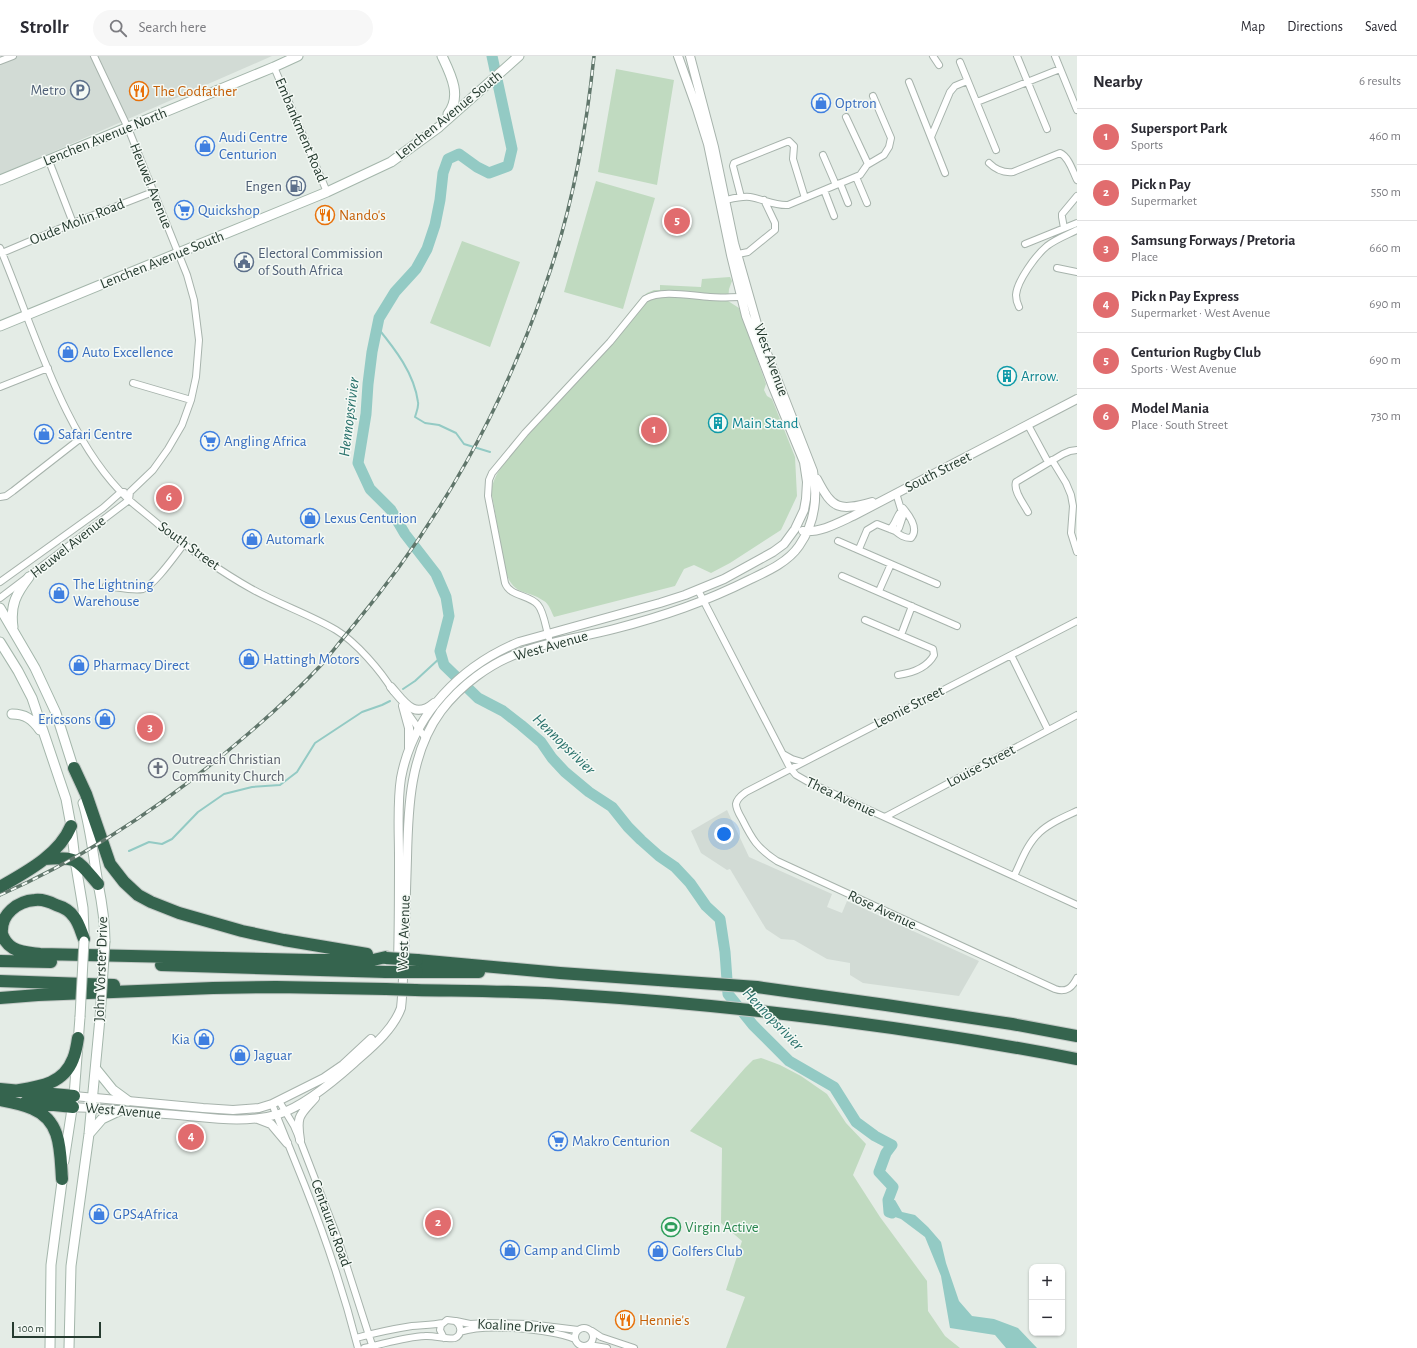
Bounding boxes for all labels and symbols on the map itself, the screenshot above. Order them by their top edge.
street label: Lenchen Avenue South [393,68,505,162]
street label: Embankment Road [272,76,330,185]
parking icon: Metro [69,79,91,101]
restaurant icon: The Godfather [128,80,150,102]
place label: Metro [31,83,66,98]
place label: The Godfather [153,84,237,99]
shop icon: Optron [810,92,832,114]
place label: Optron [835,96,877,111]
street label: Lenchen Avenue North [41,105,169,169]
place label: Audi Centre Centurion [219,130,288,162]
shop icon: Audi Centre Centurion [194,135,216,157]
street label: Heuwel Avenue [127,141,175,231]
fuel station icon: Engen [285,175,307,197]
place label: Engen [245,179,282,194]
street label: Oude Molin Road [28,196,127,248]
supermarket icon: Quickshop [173,199,195,221]
place label: Quickshop [198,203,260,218]
restaurant icon: Nando's [314,204,336,226]
pin: 5 [664,206,690,236]
place label: Nando's [339,208,386,223]
street label: Lenchen Avenue South [98,228,226,292]
place label: Electoral Commission of South Africa [258,246,383,278]
public building icon: Electoral Commission of South Africa [233,251,255,273]
street label: West Avenue [751,322,791,398]
shop icon: Auto Excellence [57,341,79,363]
place label: Auto Excellence [82,345,173,360]
building icon: Arrow. [996,365,1018,387]
place label: Arrow. [1021,369,1059,384]
water label: Hennopsrivier [336,376,363,458]
building icon: Main Stand [707,412,729,434]
pin: 1 [641,415,667,445]
place label: Main Stand [732,416,799,431]
shop icon: Safari Centre [33,423,55,445]
place label: Safari Centre [58,427,132,442]
supermarket icon: Angling Africa [199,430,221,452]
place label: Angling Africa [224,434,307,449]
street label: South Street [902,449,974,495]
pin: 6 [156,483,182,513]
shop icon: Lexus Centurion [299,507,321,529]
place label: Lexus Centurion [324,511,417,526]
street label: Heuwel Avenue [28,513,109,581]
street label: South Street [155,519,223,573]
shop icon: Automark [241,528,263,550]
place label: Automark [266,532,324,547]
place label: The Lightning Warehouse [73,577,154,609]
shop icon: The Lightning Warehouse [48,582,70,604]
street label: West Avenue [512,628,590,664]
shop icon: Hattingh Motors [238,648,260,670]
place label: Hattingh Motors [263,652,360,667]
shop icon: Pharmacy Direct [68,654,90,676]
place label: Pharmacy Direct [93,658,190,673]
street label: Leonie Street [872,683,947,731]
shop icon: Ericssons [94,708,116,730]
water label: Hennopsrivier [529,711,599,779]
place label: Ericssons [38,712,91,727]
pin: 3 [137,713,163,743]
street label: Louise Street [944,742,1018,790]
place label: Outreach Christian Community Church [172,752,285,784]
church icon: Outreach Christian Community Church [147,757,169,779]
street label: Thea Avenue [804,774,878,820]
your location [714,824,734,844]
street label: Rose Avenue [845,888,919,932]
street label: West Avenue [395,895,413,971]
street label: John Vorster Drive [92,916,110,1022]
water label: Hennopsrivier [739,985,807,1054]
shop icon: Kia [193,1028,215,1050]
place label: Kia [171,1032,190,1047]
shop icon: Jaguar [229,1044,251,1066]
place label: Jaguar [254,1048,292,1063]
street label: West Avenue [84,1100,162,1122]
pin: 4 [178,1122,204,1152]
supermarket icon: Makro Centurion [547,1130,569,1152]
place label: Makro Centurion [572,1134,670,1149]
street label: Centaurus Road [308,1177,354,1269]
shop icon: GPS4Africa [88,1203,110,1225]
place label: GPS4Africa [113,1207,178,1222]
pin: 2 [425,1208,451,1238]
sports icon: Virgin Active [660,1216,682,1238]
place label: Virgin Active [685,1220,759,1235]
shop icon: Camp and Climb [499,1239,521,1261]
shop icon: Golfers Club [647,1240,669,1262]
place label: Camp and Climb [524,1243,621,1258]
place label: Golfers Club [672,1244,743,1259]
restaurant icon: Hennie's [614,1309,636,1331]
place label: Hennie's [639,1313,689,1328]
street label: Koaline Drive [477,1316,555,1336]
scale bar [12,1320,101,1339]

